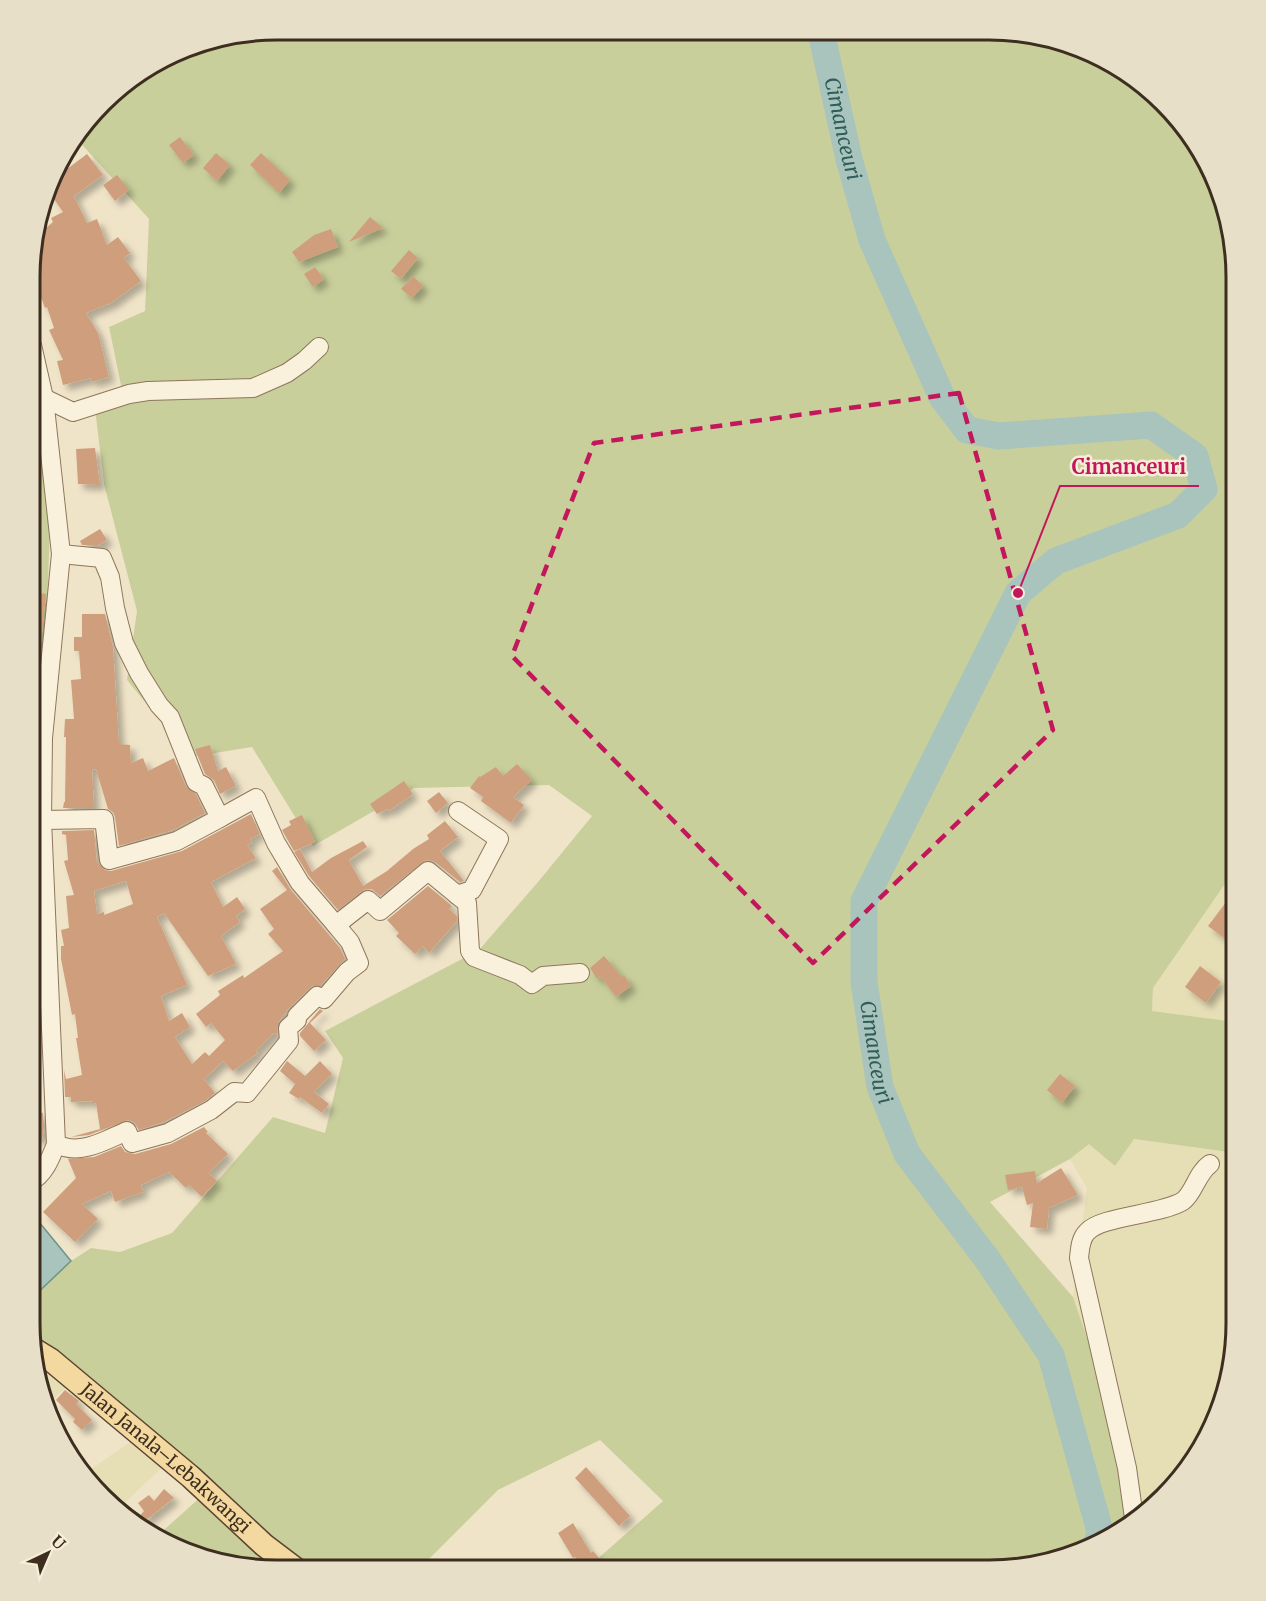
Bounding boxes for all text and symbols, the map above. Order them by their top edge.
water label: Cimanceuri [819,75,867,183]
callout: Cimanceuri [1060,448,1199,486]
text: Cimanceuri [1072,454,1186,479]
water label: Cimanceuri [855,999,899,1108]
street label: Jalan Janala–Lebakwangi [75,1377,256,1538]
north arrow [18,1523,78,1583]
text: U [47,1531,70,1554]

